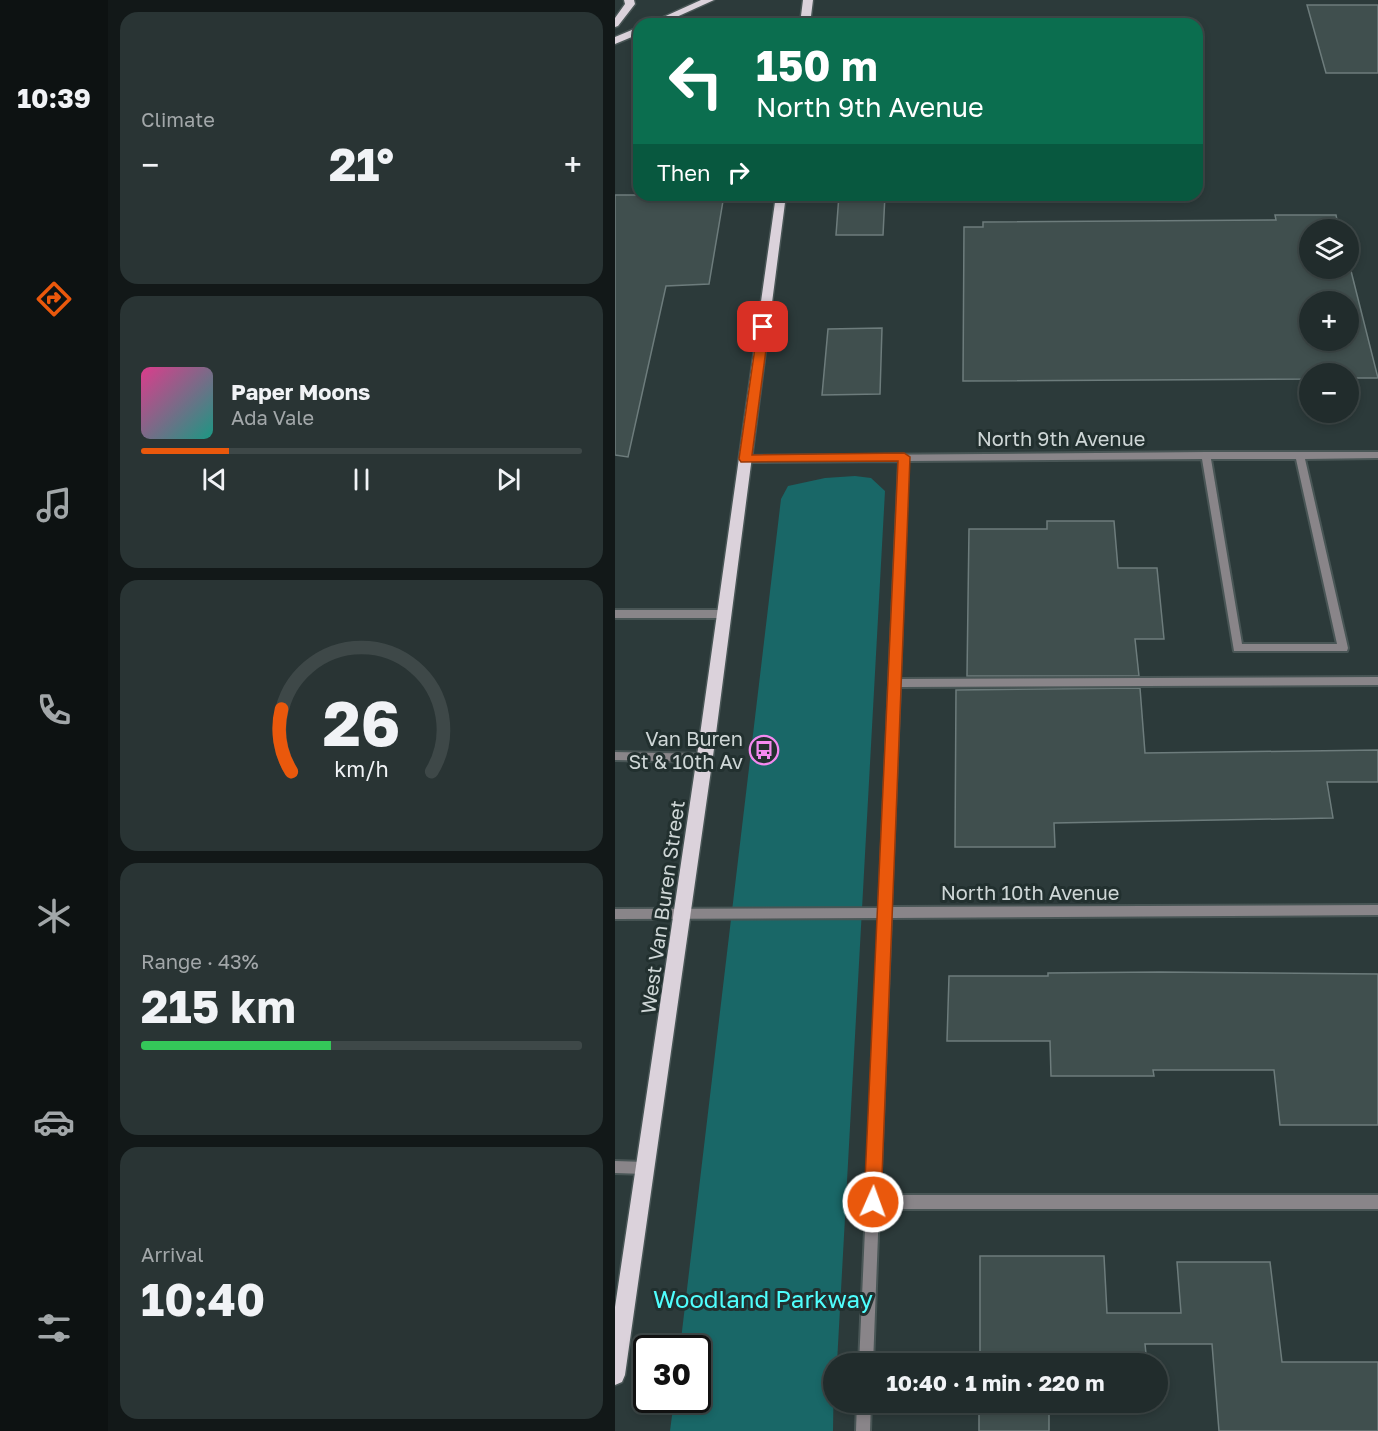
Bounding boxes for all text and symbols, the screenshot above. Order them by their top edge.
text: 150 m [756,40,878,90]
icon: left [657,42,735,120]
text: 10:39 [17,82,91,114]
text: North 9th Avenue [756,91,984,123]
text: Climate [141,107,215,131]
text: 21° [329,137,394,191]
text: − [141,145,159,184]
text: + [564,145,582,184]
icon: right [722,156,755,189]
text: Then [657,159,710,186]
map controls [1299,219,1359,423]
button: layers [1299,219,1359,279]
icon: directions [33,278,75,320]
button: + [1299,291,1359,351]
pin [737,301,788,352]
icon: arrive [746,310,779,343]
button: − [1299,363,1359,423]
text: Paper Moons [231,378,370,405]
text: Ada Vale [231,405,314,429]
street label: North 9th Avenue [977,426,1145,450]
icon: previous [198,463,231,496]
icon: pause [345,463,378,496]
icon: next [492,463,525,496]
icon: music [33,484,75,526]
text: 26 [323,686,400,761]
icon: phone [33,689,75,731]
place label: Van Buren St & 10th Av [628,726,743,773]
bus stop icon: Van Buren St & 10th Av [748,734,780,766]
text: km/h [334,757,389,783]
street label: West Van Buren Street [635,799,689,1015]
street label: North 10th Avenue [941,880,1119,904]
icon: climate [33,895,75,937]
text: Range · 43% [141,949,259,973]
text: 215 km [141,979,296,1033]
icon: car [33,1101,75,1143]
position arrow [841,1170,905,1234]
text: Arrival [141,1242,204,1266]
text: 10:40 [141,1272,265,1326]
park label: Woodland Parkway [653,1284,873,1313]
icon: filters [33,1307,75,1349]
speed limit sign: 30 [633,1335,711,1413]
text: 10:40 · 1 min · 220 m [886,1369,1105,1396]

